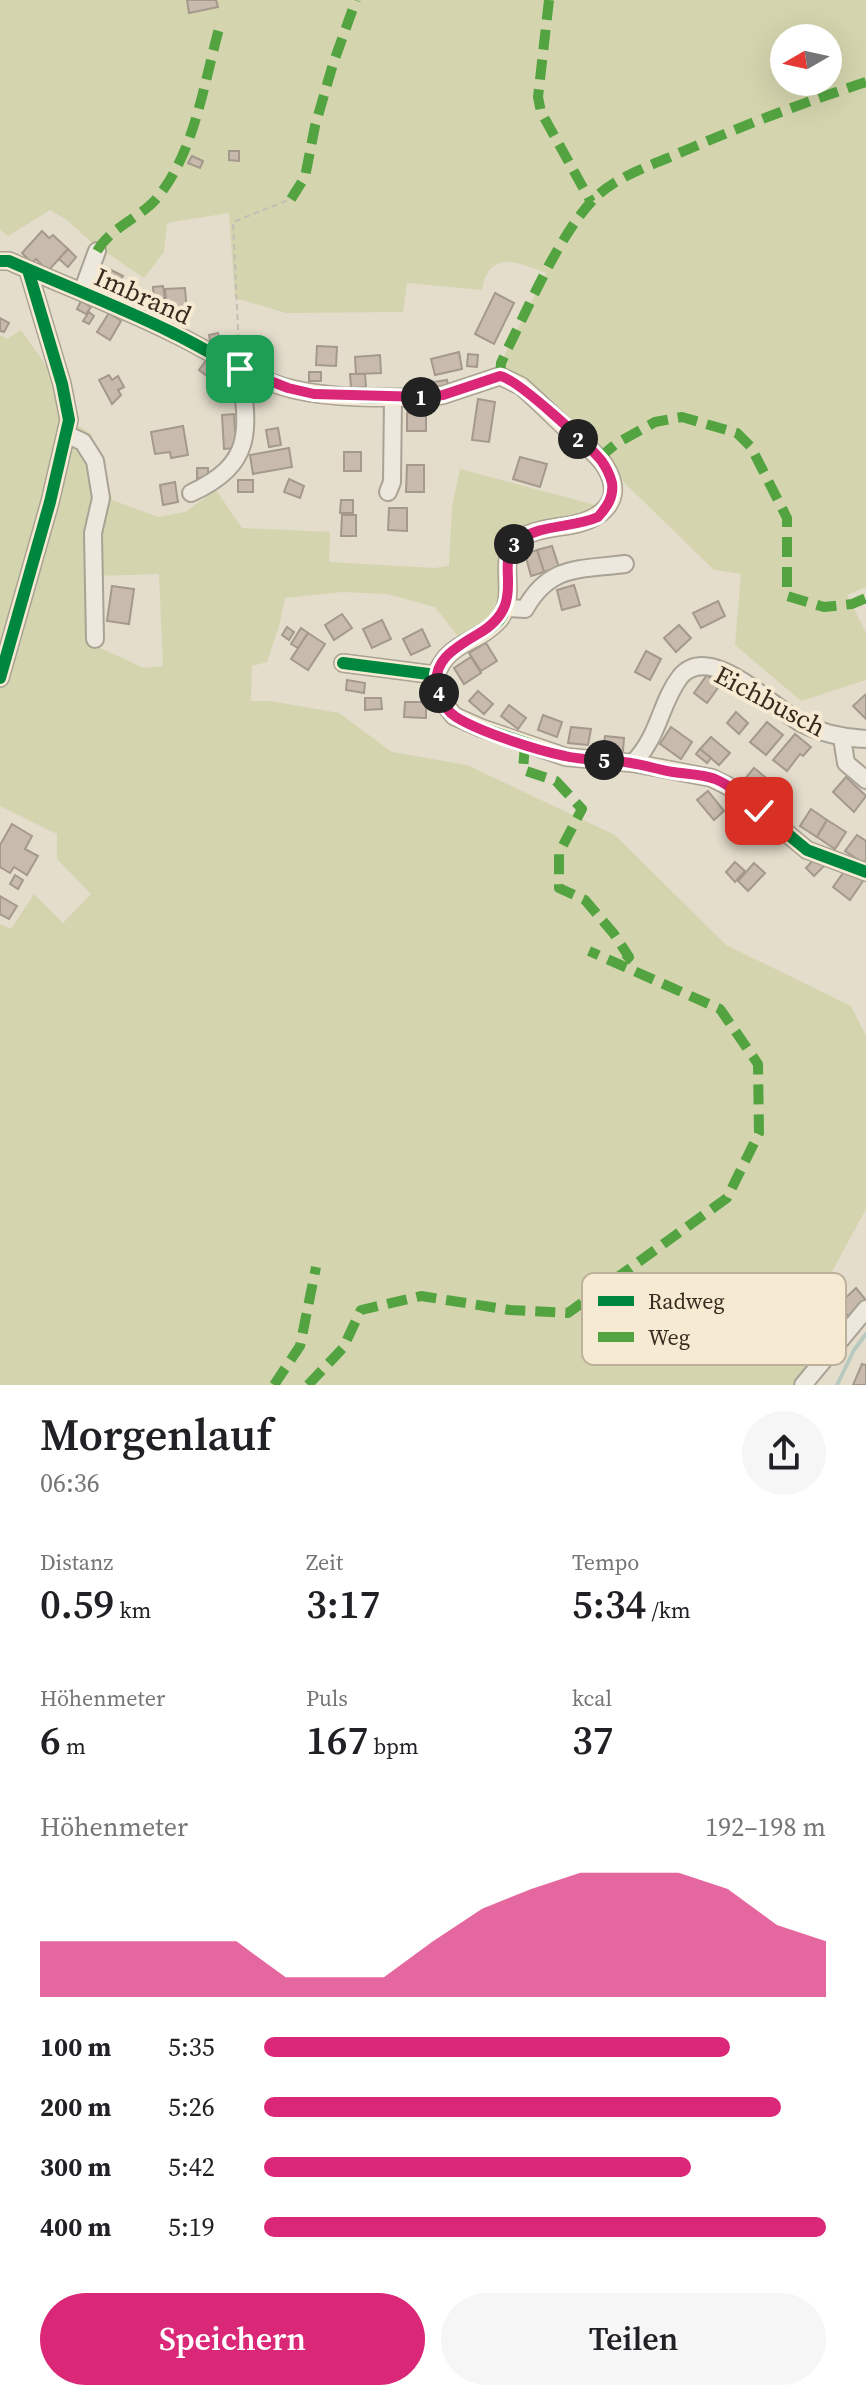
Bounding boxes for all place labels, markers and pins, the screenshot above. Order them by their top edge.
pin [206,335,274,403]
pin: 1 [401,377,441,417]
pin: 2 [558,419,598,459]
pin: 3 [494,524,534,564]
pin: 4 [419,673,459,713]
pin: 5 [584,740,624,780]
pin [725,777,793,845]

